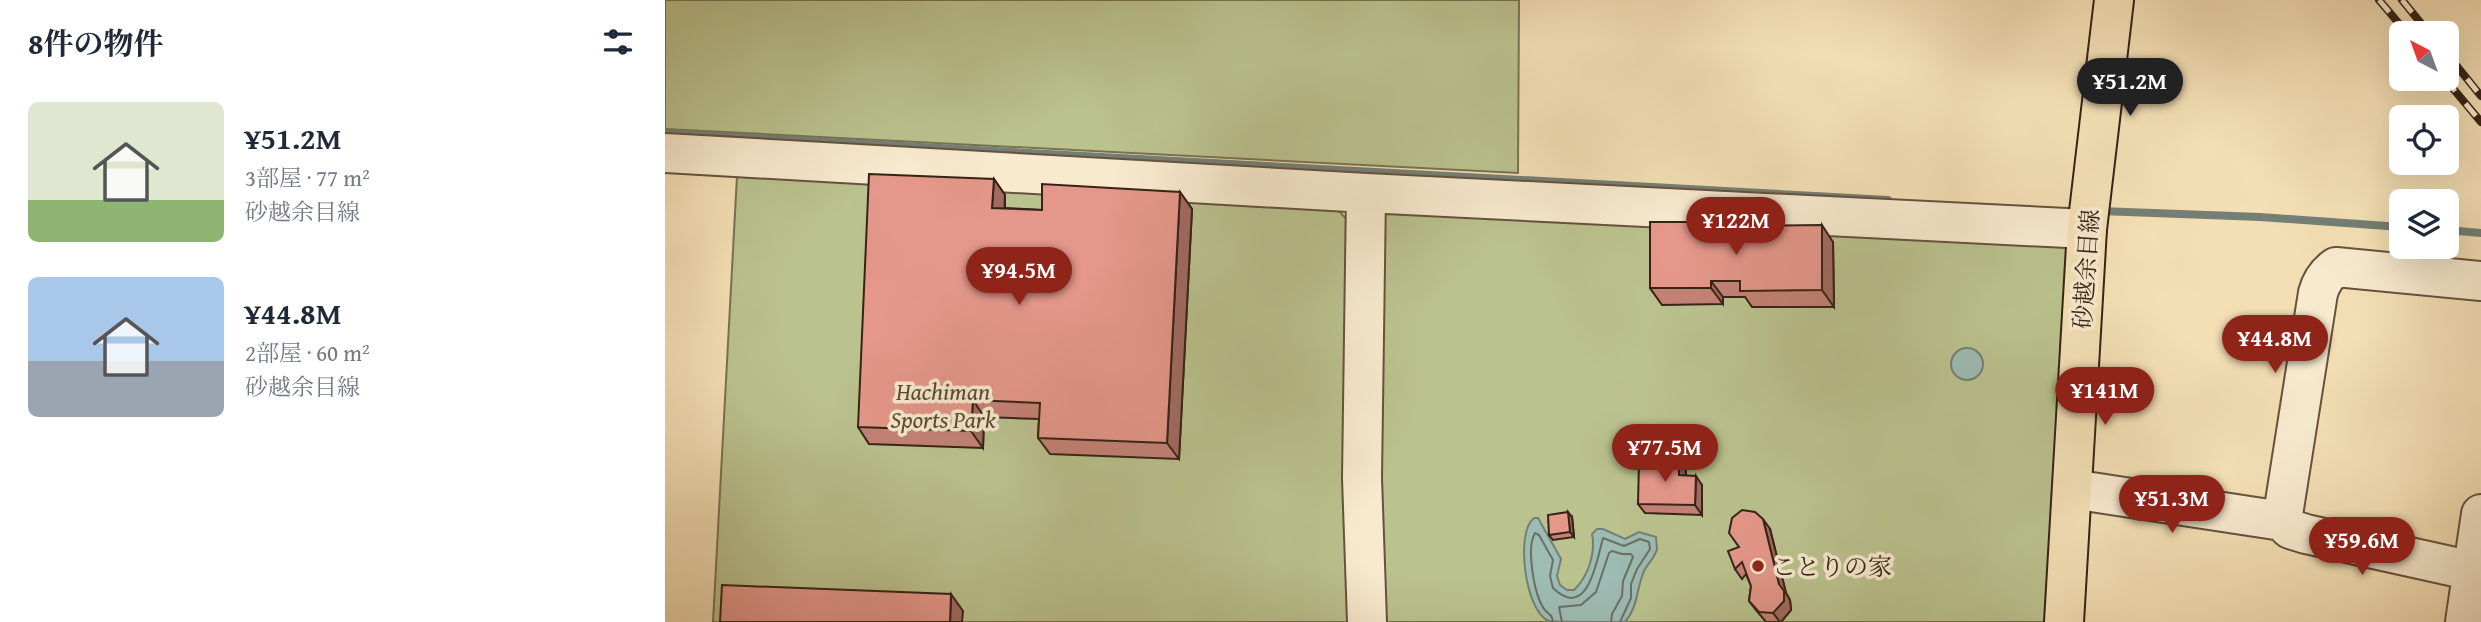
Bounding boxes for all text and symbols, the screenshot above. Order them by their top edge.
text: 8件の物件 [28,21,164,65]
north arrow [2389,21,2459,91]
map controls [2389,21,2459,259]
icon: filters [599,23,637,61]
pin: ¥51.2M [2073,58,2187,118]
text: ¥51.2M [2093,64,2167,97]
button: locate [2389,105,2459,175]
text: ¥51.2M [245,116,341,160]
icon: home [84,130,168,214]
text: 3部屋 · 77 m² [245,161,370,194]
button: layers [2389,189,2459,259]
text: 砂越余目線 [245,195,360,228]
pin: ¥122M [1687,198,1785,257]
text: ¥122M [1702,203,1770,236]
street label: 砂越余目線 [2064,208,2108,330]
pin: ¥94.5M [962,247,1076,307]
text: ¥94.5M [982,253,1056,286]
text: ¥44.8M [245,291,341,335]
icon: home [84,305,168,389]
pin: ¥44.8M [2218,316,2332,375]
text: ¥44.8M [2238,321,2312,354]
text: 2部屋 · 60 m² [245,336,370,369]
pin: ¥141M [2056,368,2154,427]
text: 砂越余目線 [245,370,360,403]
text: ¥141M [2071,373,2139,406]
park label: Hachiman Sports Park [890,374,996,437]
pin: ¥77.5M [1608,424,1722,484]
text: ¥77.5M [1628,430,1702,463]
pin: ¥51.3M [2115,476,2229,535]
text: ¥51.3M [2135,481,2209,514]
pin: ¥59.6M [2305,518,2419,577]
text: ¥59.6M [2325,523,2399,556]
place label: ことりの家 [1772,549,1892,584]
marker: ことりの家 [1750,558,1766,574]

